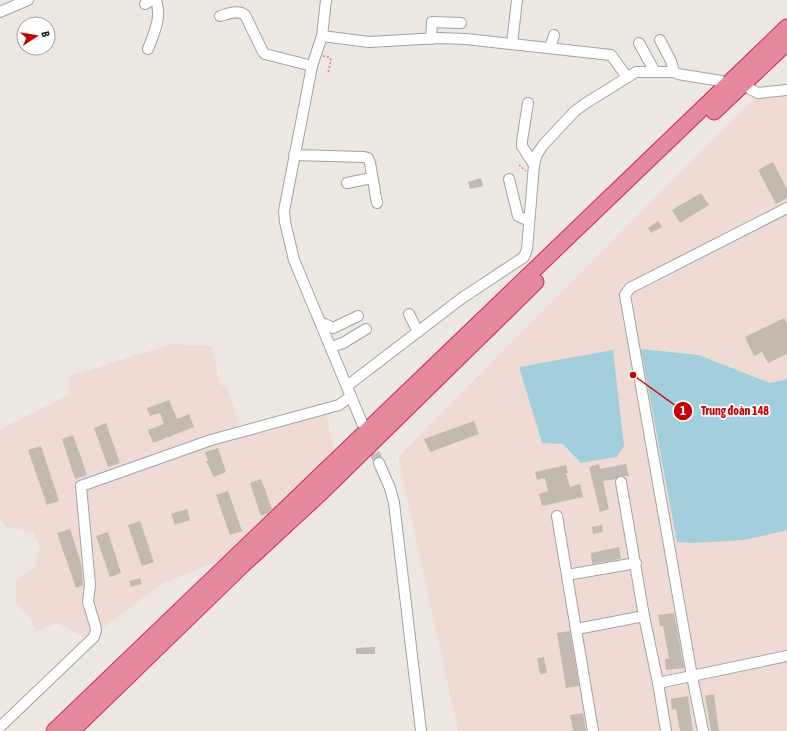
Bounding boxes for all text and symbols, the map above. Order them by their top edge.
north arrow [16,16,56,56]
text: B [39,30,52,38]
callout: Trung đoàn 148 [673,399,777,423]
text: 1 [680,404,686,418]
text: Trung đoàn 148 [701,404,769,418]

